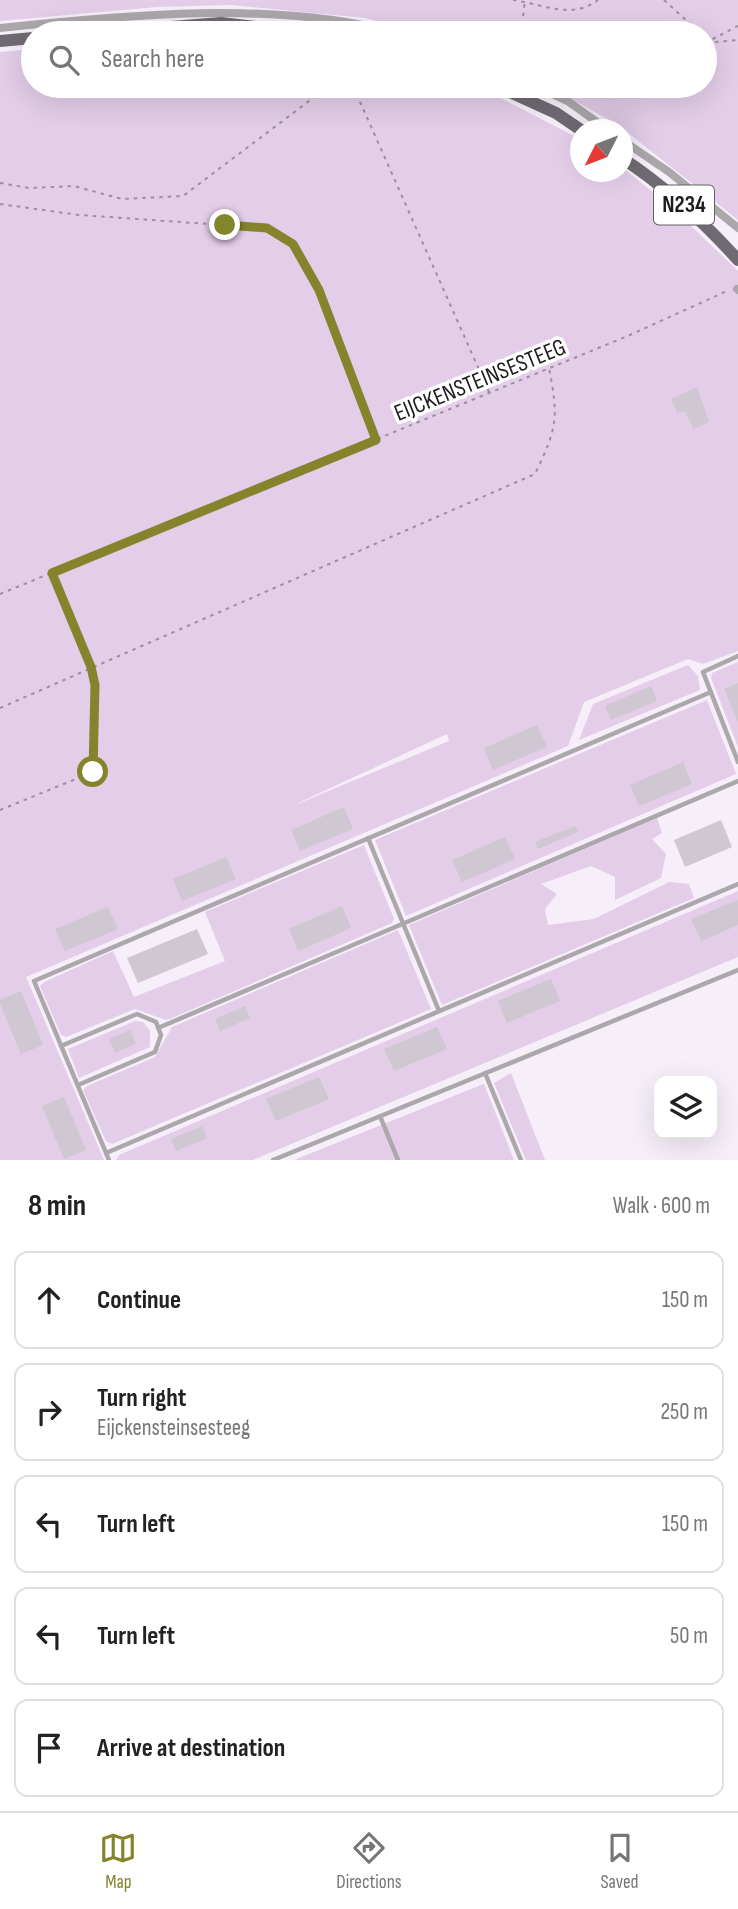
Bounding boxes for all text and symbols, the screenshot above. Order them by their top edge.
search box [21,21,717,98]
icon: search [45,41,83,79]
text: Search here [101,44,204,75]
north arrow [570,119,633,182]
road number: N234 [654,186,714,224]
route end [209,209,240,240]
street label: EIJCKENSTEINSESTEEG [390,332,570,428]
route start [77,756,108,787]
map controls [654,1076,717,1139]
button: layers [654,1076,717,1139]
text: 8 min [28,1188,86,1224]
text: Walk · 600 m [613,1192,710,1220]
icon: ahead [30,1281,68,1319]
text: Continue [97,1285,181,1316]
text: 150 m [662,1286,708,1314]
text: Turn right [97,1383,186,1414]
icon: right [30,1393,68,1431]
text: 250 m [661,1398,708,1426]
text: Eijckensteinsesteeg [97,1414,250,1442]
icon: left [30,1505,68,1543]
text: Turn left [97,1509,175,1540]
text: 150 m [662,1510,708,1538]
icon: left [30,1617,68,1655]
text: Turn left [97,1621,175,1652]
text: 50 m [670,1622,708,1650]
icon: arrive [30,1729,68,1767]
text: Arrive at destination [97,1733,285,1764]
tab: Map [99,1829,137,1894]
tab: Directions [336,1829,402,1894]
tab: Saved [600,1829,639,1894]

